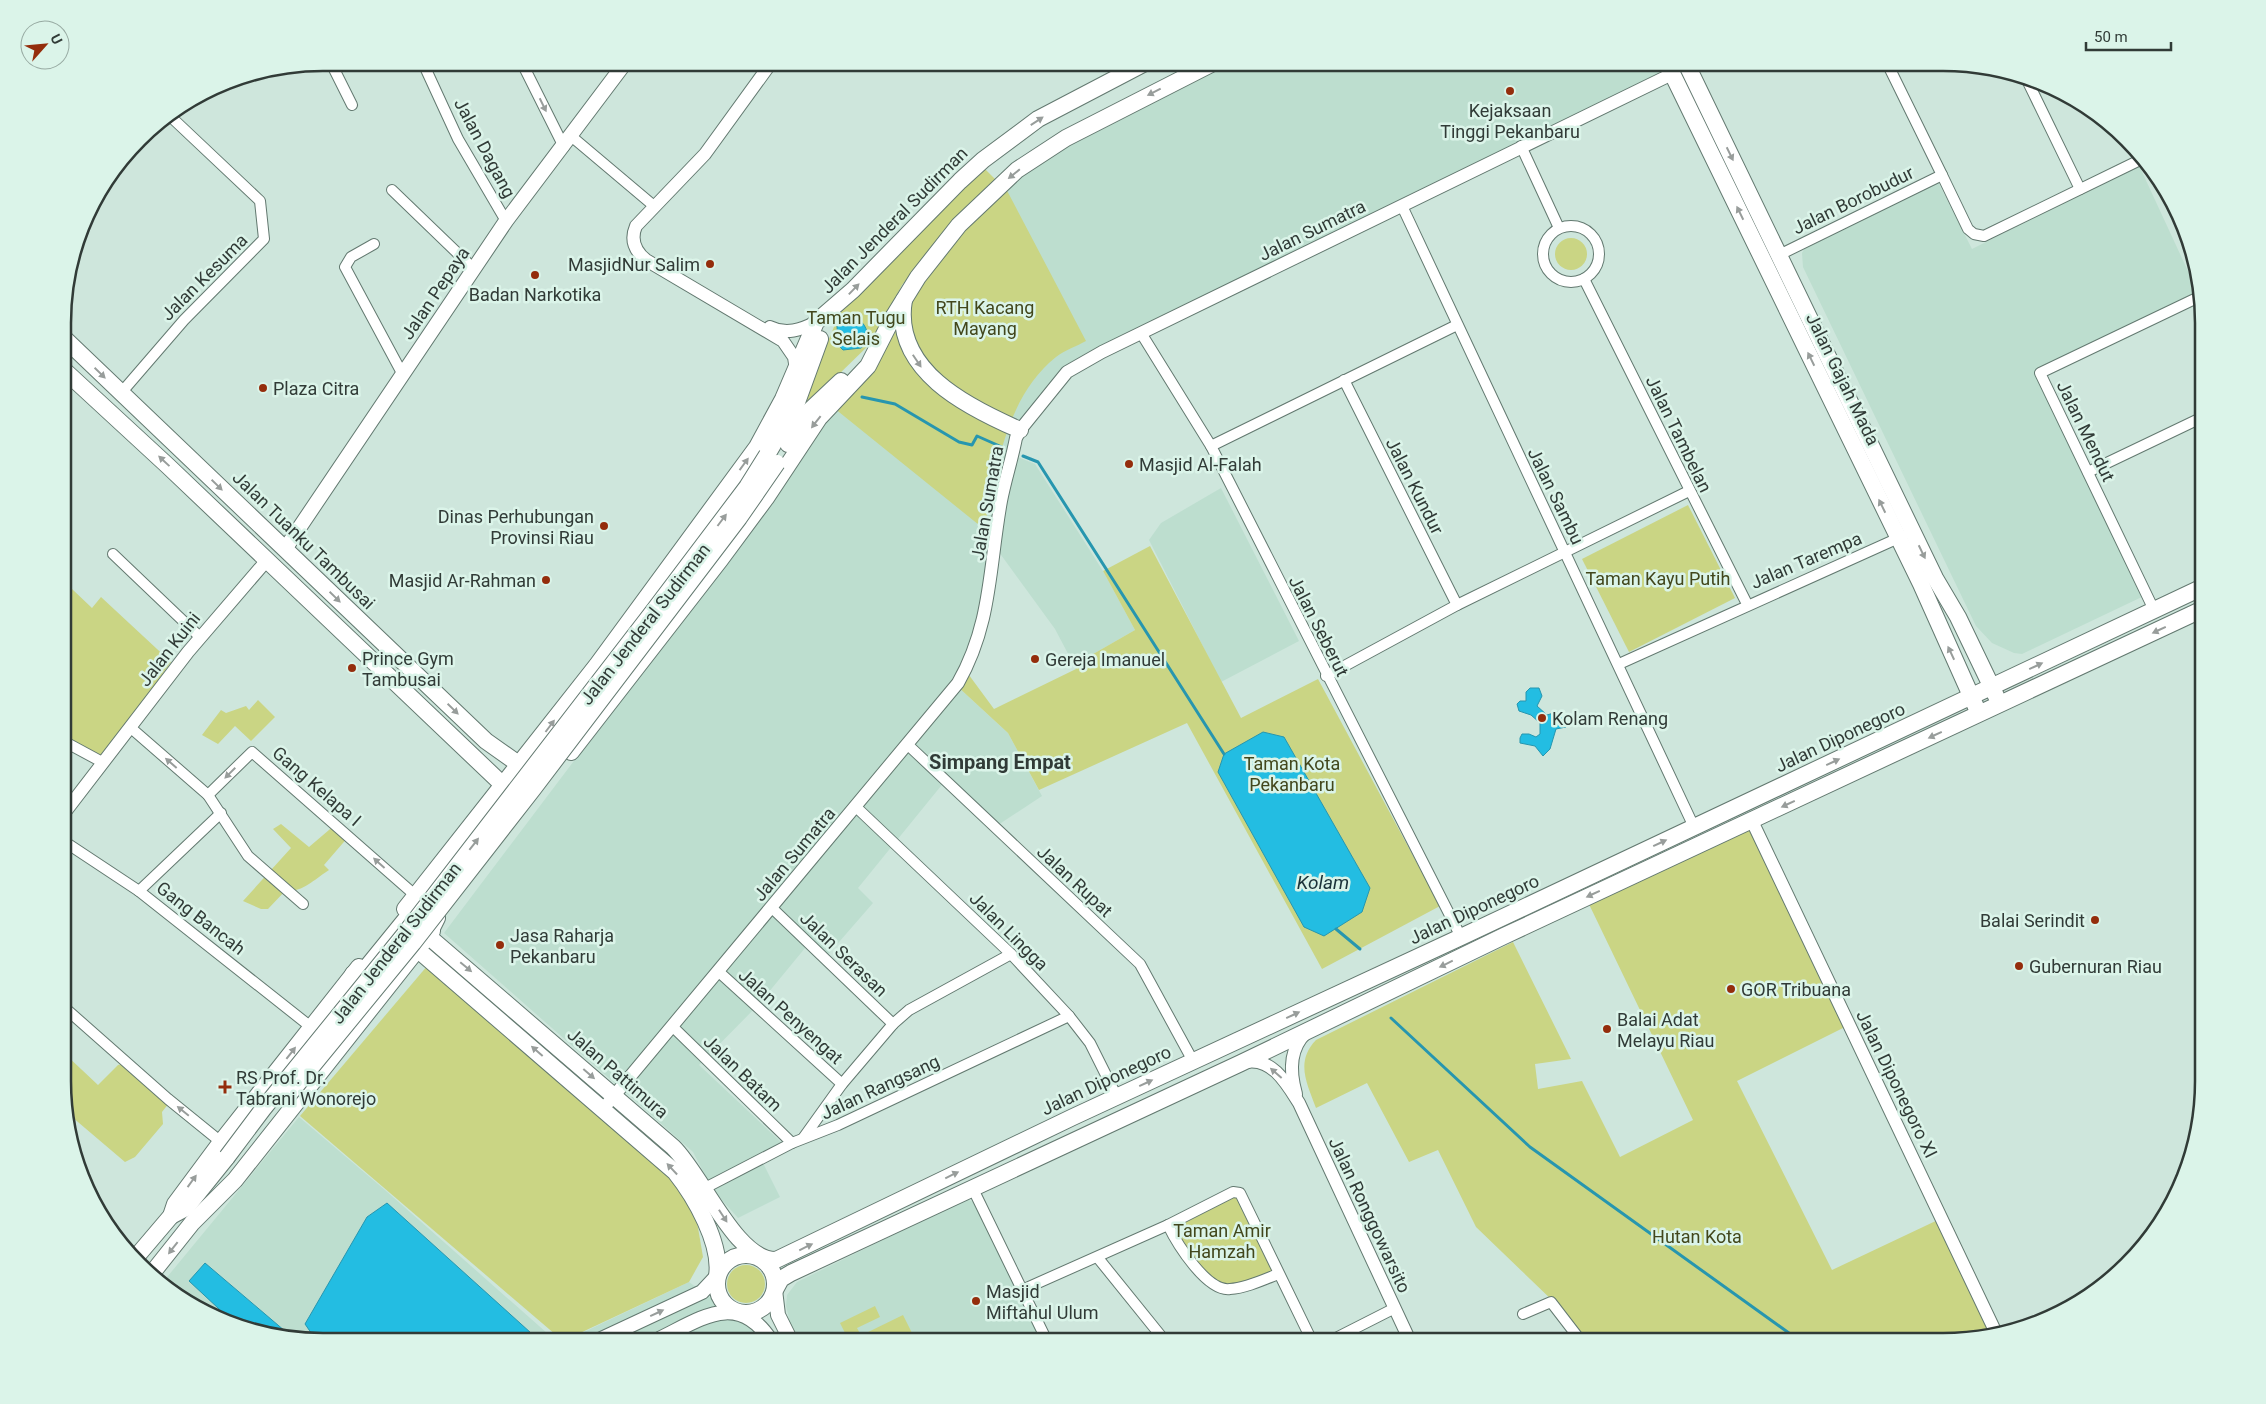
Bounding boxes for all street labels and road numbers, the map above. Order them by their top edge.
street label: Jalan Dagang [450,95,520,201]
street label: Jalan Jenderal Sudirman [816,142,972,298]
street label: Jalan Borobudur [1789,162,1917,238]
street label: Jalan Sumatra [1255,195,1369,265]
street label: Jalan Kesuma [156,229,252,325]
street label: Jalan Pepaya [396,243,474,343]
street label: Jalan Gajah Mada [1802,310,1884,448]
street label: Jalan Tambelan [1642,372,1716,496]
street label: Jalan Mendut [2053,377,2119,485]
street label: Jalan Kundur [1382,434,1448,538]
street label: Jalan Sumatra [967,444,1007,562]
street label: Jalan Sambu [1524,444,1588,548]
street label: Jalan Tuanku Tambusai [229,467,379,613]
street label: Jalan Tarempa [1747,527,1865,593]
street label: Jalan Jenderal Sudirman [576,539,714,709]
street label: Jalan Seberut [1285,572,1353,680]
street label: Jalan Kuini [134,608,204,690]
street label: Jalan Diponegoro [1772,698,1908,776]
street label: Gang Kelapa I [268,742,366,830]
street label: Jalan Sumatra [749,803,839,905]
street label: Jalan Rupat [1033,841,1117,921]
street label: Jalan Jenderal Sudirman [327,858,465,1028]
street label: Jalan Diponegoro [1406,870,1542,948]
street label: Gang Bancah [153,877,249,959]
street label: Jalan Lingga [965,887,1053,975]
street label: Jalan Serasan [796,907,892,1001]
street label: Jalan Penyengat [735,964,847,1068]
street label: Jalan Diponegoro XI [1852,1007,1942,1161]
street label: Jalan Pattimura [563,1023,673,1123]
street label: Jalan Batam [699,1030,787,1116]
street label: Jalan Diponegoro [1038,1041,1174,1119]
street label: Jalan Rangsang [817,1050,943,1124]
street label: Jalan Ronggowarsito [1325,1134,1415,1296]

